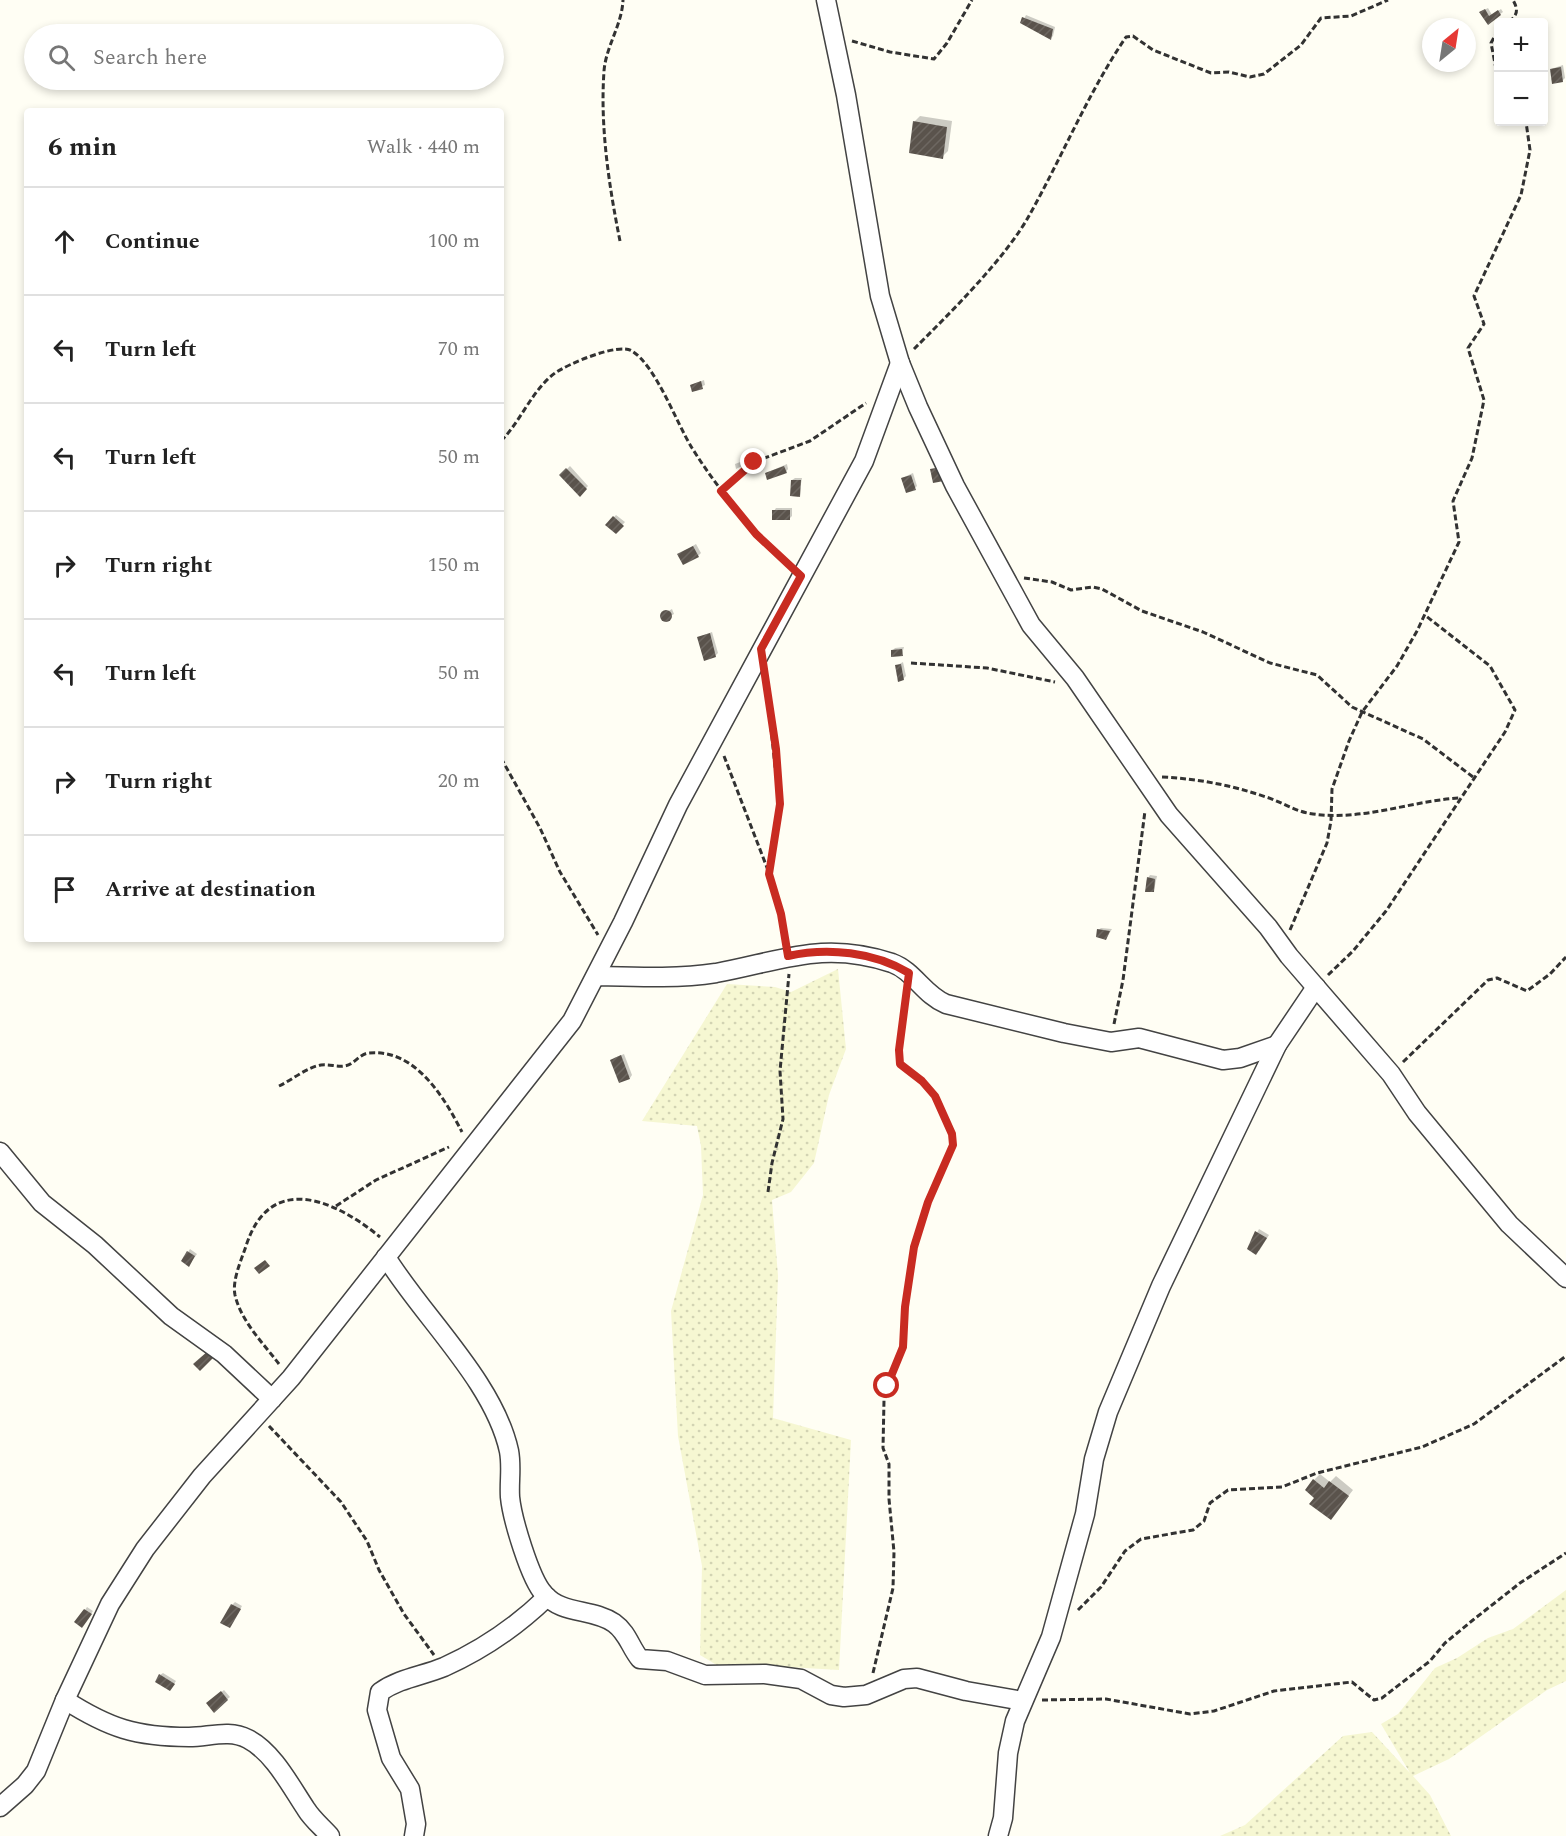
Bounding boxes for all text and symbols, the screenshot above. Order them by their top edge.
north arrow [1422,18,1476,72]
map controls [1494,18,1548,126]
button: + [1494,18,1548,72]
search box [24,24,504,90]
icon: search [45,41,78,74]
text: Search here [93,41,207,74]
button: − [1494,72,1548,126]
text: 6 min [48,127,117,167]
text: Walk · 440 m [367,132,480,162]
icon: ahead [48,225,81,258]
text: Continue [105,225,200,258]
text: 100 m [428,226,480,256]
icon: left [48,333,81,366]
text: Turn left [105,333,197,366]
text: 70 m [438,334,480,364]
icon: left [48,441,81,474]
text: Turn left [105,441,197,474]
text: 50 m [438,442,480,472]
route end [740,448,766,474]
icon: right [48,549,81,582]
text: Turn right [105,549,212,582]
text: 150 m [428,550,480,580]
icon: left [48,657,81,690]
text: Turn left [105,657,197,690]
text: 50 m [438,658,480,688]
icon: right [48,765,81,798]
text: Turn right [105,765,212,798]
text: 20 m [438,766,480,796]
icon: arrive [48,873,81,906]
text: Arrive at destination [105,873,316,906]
route start [873,1372,899,1398]

